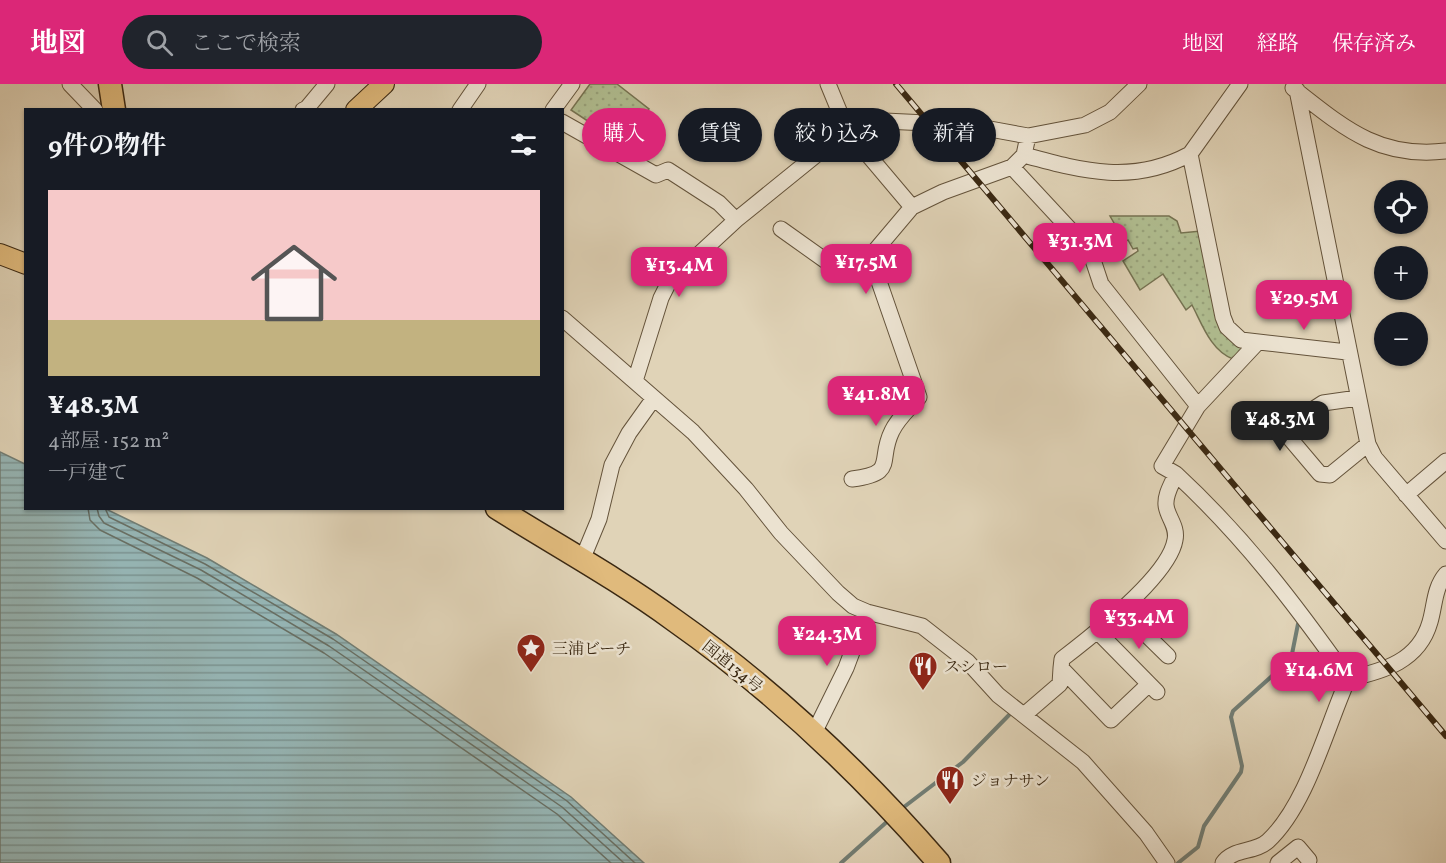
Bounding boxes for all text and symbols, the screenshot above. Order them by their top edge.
search box [122,15,542,69]
text: 地図 [30,25,86,64]
icon: search [143,26,176,59]
text: ここで検索 [191,29,301,60]
text: 地図 [1182,30,1224,59]
text: 経路 [1257,30,1299,59]
text: 保存済み [1332,30,1416,59]
chip: 購入 [582,108,666,162]
chip: 賃貸 [678,108,762,162]
chip: 絞り込み [774,108,900,162]
chip: 新着 [912,108,996,162]
icon: filters [507,128,540,161]
text: 9件の物件 [48,129,166,165]
map controls [1374,180,1428,366]
button: locate [1374,180,1428,234]
pin: ¥31.3M [1031,223,1129,274]
text: ¥31.3M [1047,228,1113,256]
icon: home [240,229,348,337]
pin: ¥17.5M [817,244,915,295]
button: + [1374,246,1428,300]
pin: ¥13.4M [630,247,728,298]
text: ¥17.5M [835,249,897,277]
text: ¥13.4M [645,252,713,280]
pin: ¥29.5M [1255,280,1353,331]
text: ¥29.5M [1270,285,1338,313]
button: − [1374,312,1428,366]
pin: ¥41.8M [827,376,925,427]
text: ¥41.8M [842,381,910,409]
text: ¥48.3M [48,388,139,424]
pin: ¥48.3M [1231,401,1329,452]
text: ¥48.3M [1245,406,1315,434]
text: 4部屋 · 152 m² [48,428,169,456]
text: 一戸建て [48,460,128,488]
pin: ¥33.4M [1090,599,1188,650]
text: ¥33.4M [1104,604,1174,632]
pin: ¥24.3M [778,616,876,667]
text: ¥24.3M [792,621,862,649]
place icon: 三浦ビーチ [515,632,547,674]
street label: 国道134号 [697,636,767,699]
place label: 三浦ビーチ [552,639,631,661]
restaurant icon: スシロー [907,650,939,692]
pin: ¥14.6M [1270,652,1368,703]
place label: スシロー [944,657,1008,679]
text: ¥14.6M [1285,657,1353,685]
restaurant icon: ジョナサン [934,764,966,806]
place label: ジョナサン [971,771,1050,793]

